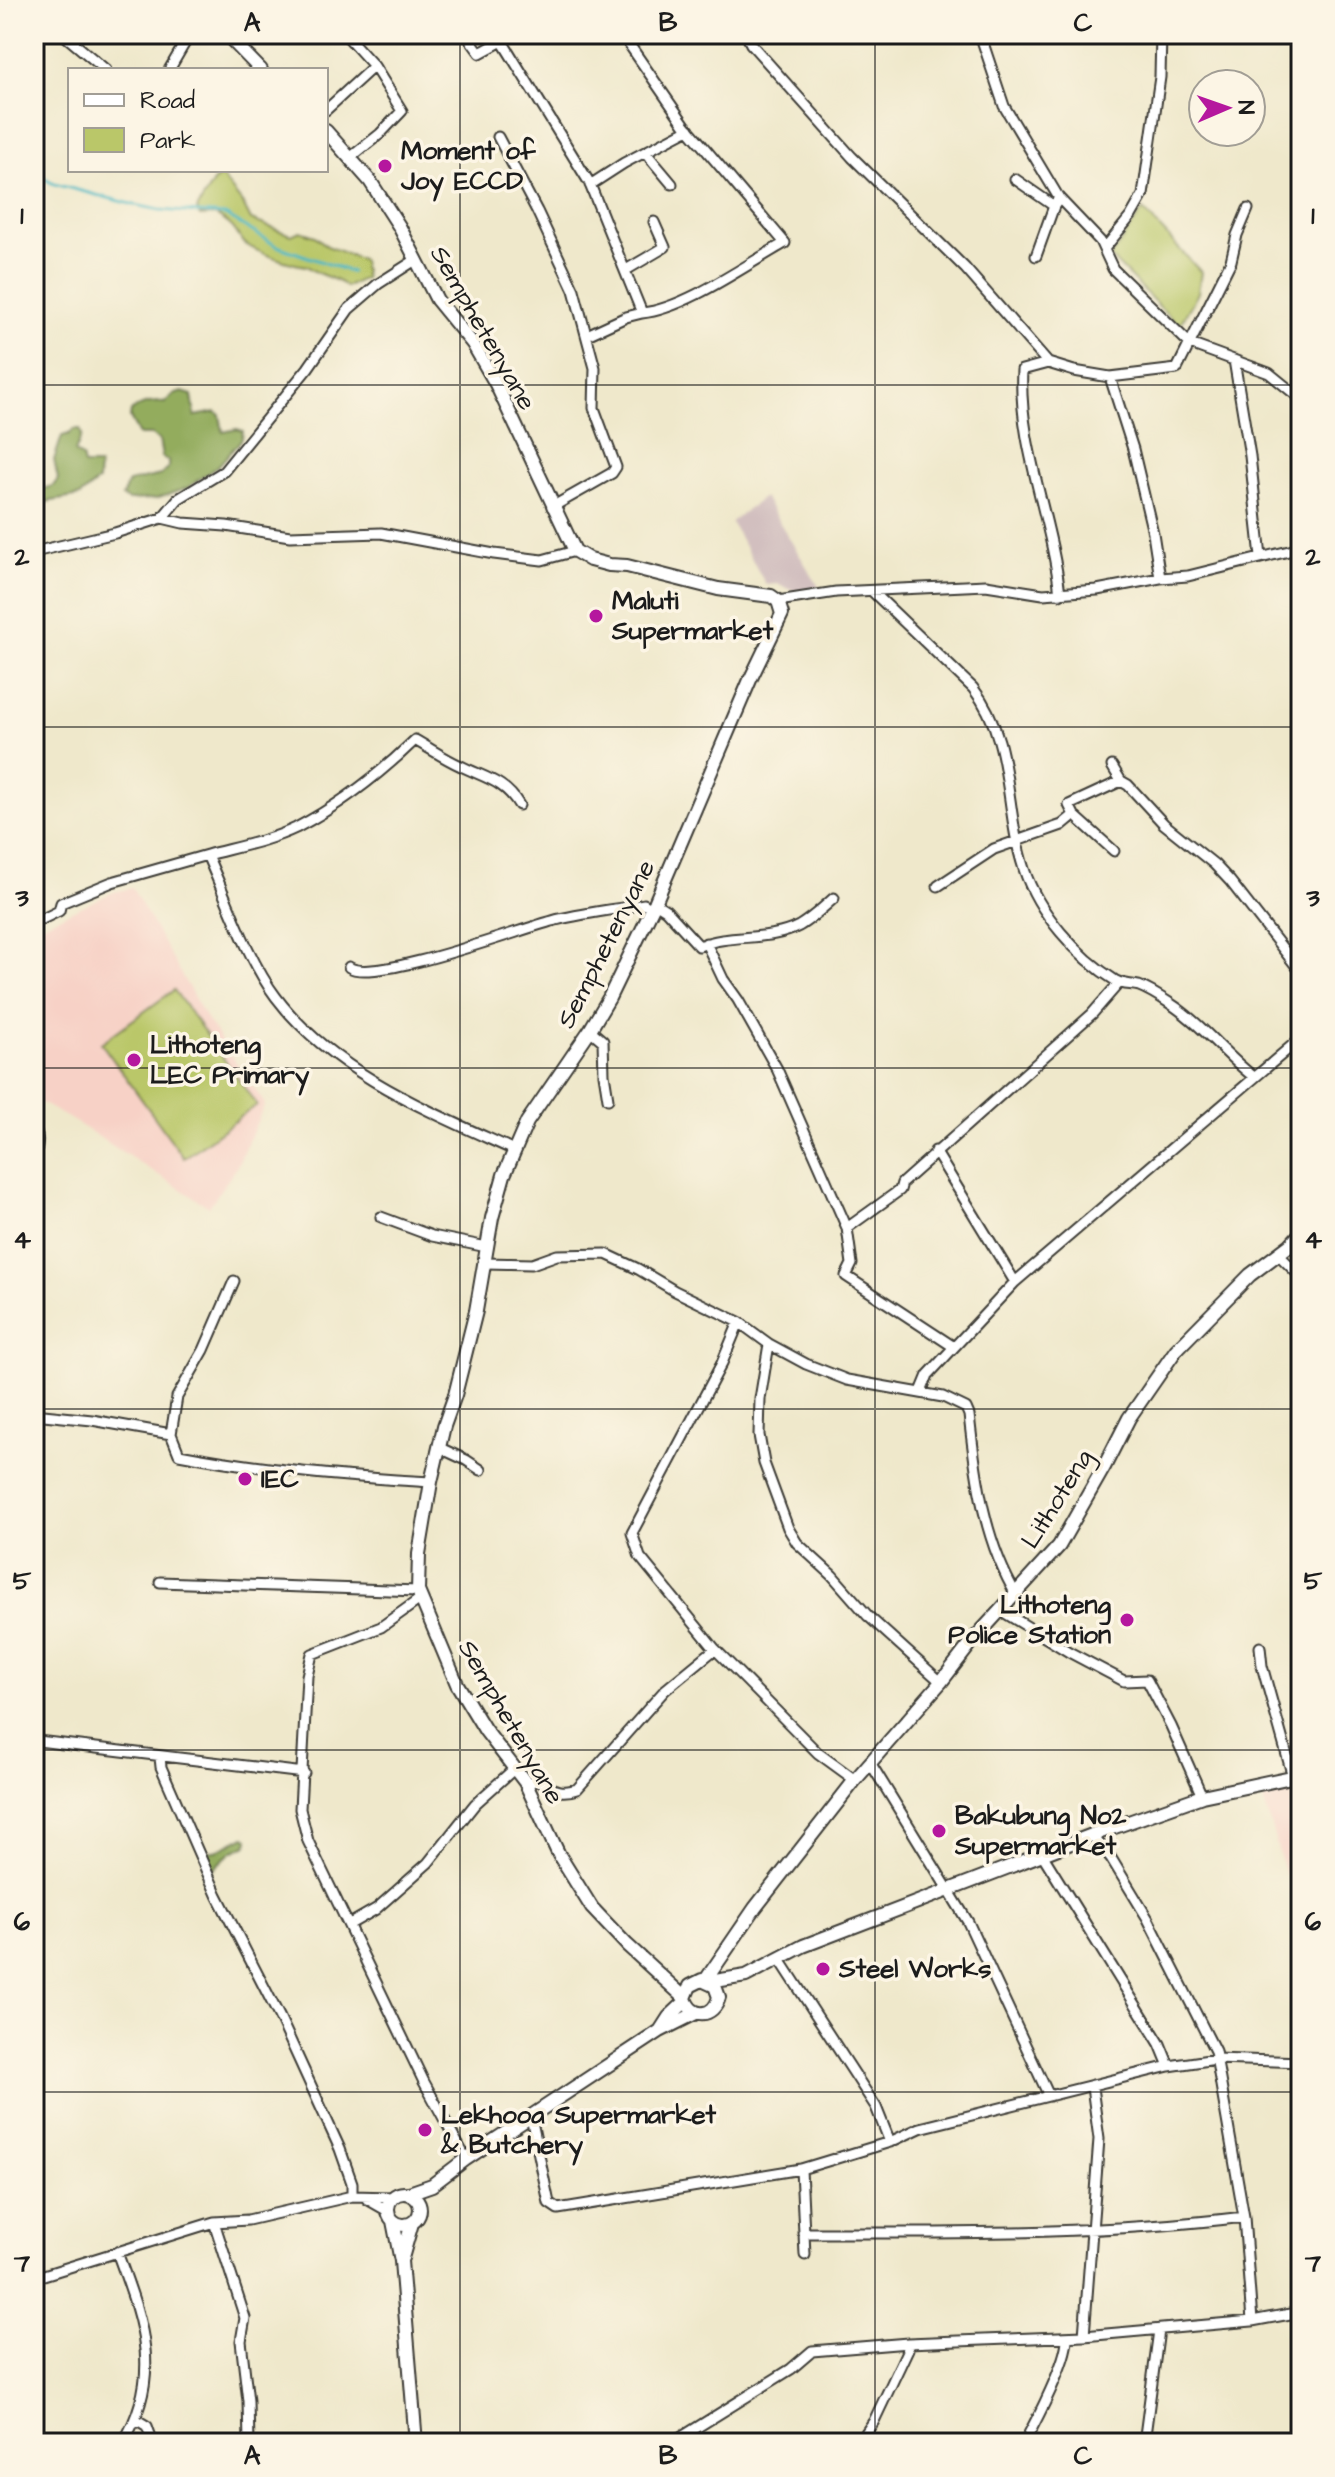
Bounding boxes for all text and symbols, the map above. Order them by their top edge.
text: A [244,5,261,41]
text: B [659,5,678,41]
text: C [1074,5,1093,41]
legend [68,68,328,172]
north arrow [1187,68,1267,148]
text: Road [140,84,195,118]
text: N [1230,100,1261,115]
text: Park [140,124,196,158]
place label: Moment of Joy ECCD [400,133,536,202]
marker: Moment of Joy ECCD [376,157,394,175]
text: 1 [20,198,24,234]
text: 1 [1311,198,1315,234]
street label: Semphetenyane [420,239,545,418]
text: 2 [14,539,30,575]
text: 2 [1305,539,1321,575]
place label: Maluti Supermarket [611,583,774,649]
marker: Maluti Supermarket [587,607,605,625]
street label: Semphetenyane [548,854,666,1035]
text: 3 [14,880,29,916]
text: 3 [1305,880,1320,916]
place label: Lithoteng LEC Primary [150,1027,310,1096]
marker: Lithoteng LEC Primary [125,1051,143,1069]
text: 4 [13,1222,31,1258]
text: 4 [1304,1222,1322,1258]
street label: Lithoteng [1012,1442,1103,1557]
place label: IEC [261,1461,299,1497]
marker: IEC [236,1470,254,1488]
text: 5 [13,1563,32,1599]
text: 5 [1304,1563,1323,1599]
place label: Lithoteng Police Station [948,1587,1112,1653]
marker: Lithoteng Police Station [1118,1611,1136,1629]
street label: Semphetenyane [448,1633,573,1812]
place label: Bakubung No2 Supermarket [954,1798,1126,1864]
marker: Bakubung No2 Supermarket [930,1822,948,1840]
text: 6 [14,1904,31,1940]
text: 6 [1305,1904,1322,1940]
place label: Steel Works [838,1951,991,1987]
marker: Steel Works [814,1960,832,1978]
place label: Lekhooa Supermarket & Butchery [440,2097,716,2166]
marker: Lekhooa Supermarket & Butchery [416,2121,434,2139]
text: 7 [13,2245,30,2281]
text: 7 [1304,2245,1321,2281]
text: A [244,2438,261,2474]
text: B [659,2438,678,2474]
text: C [1074,2438,1093,2474]

